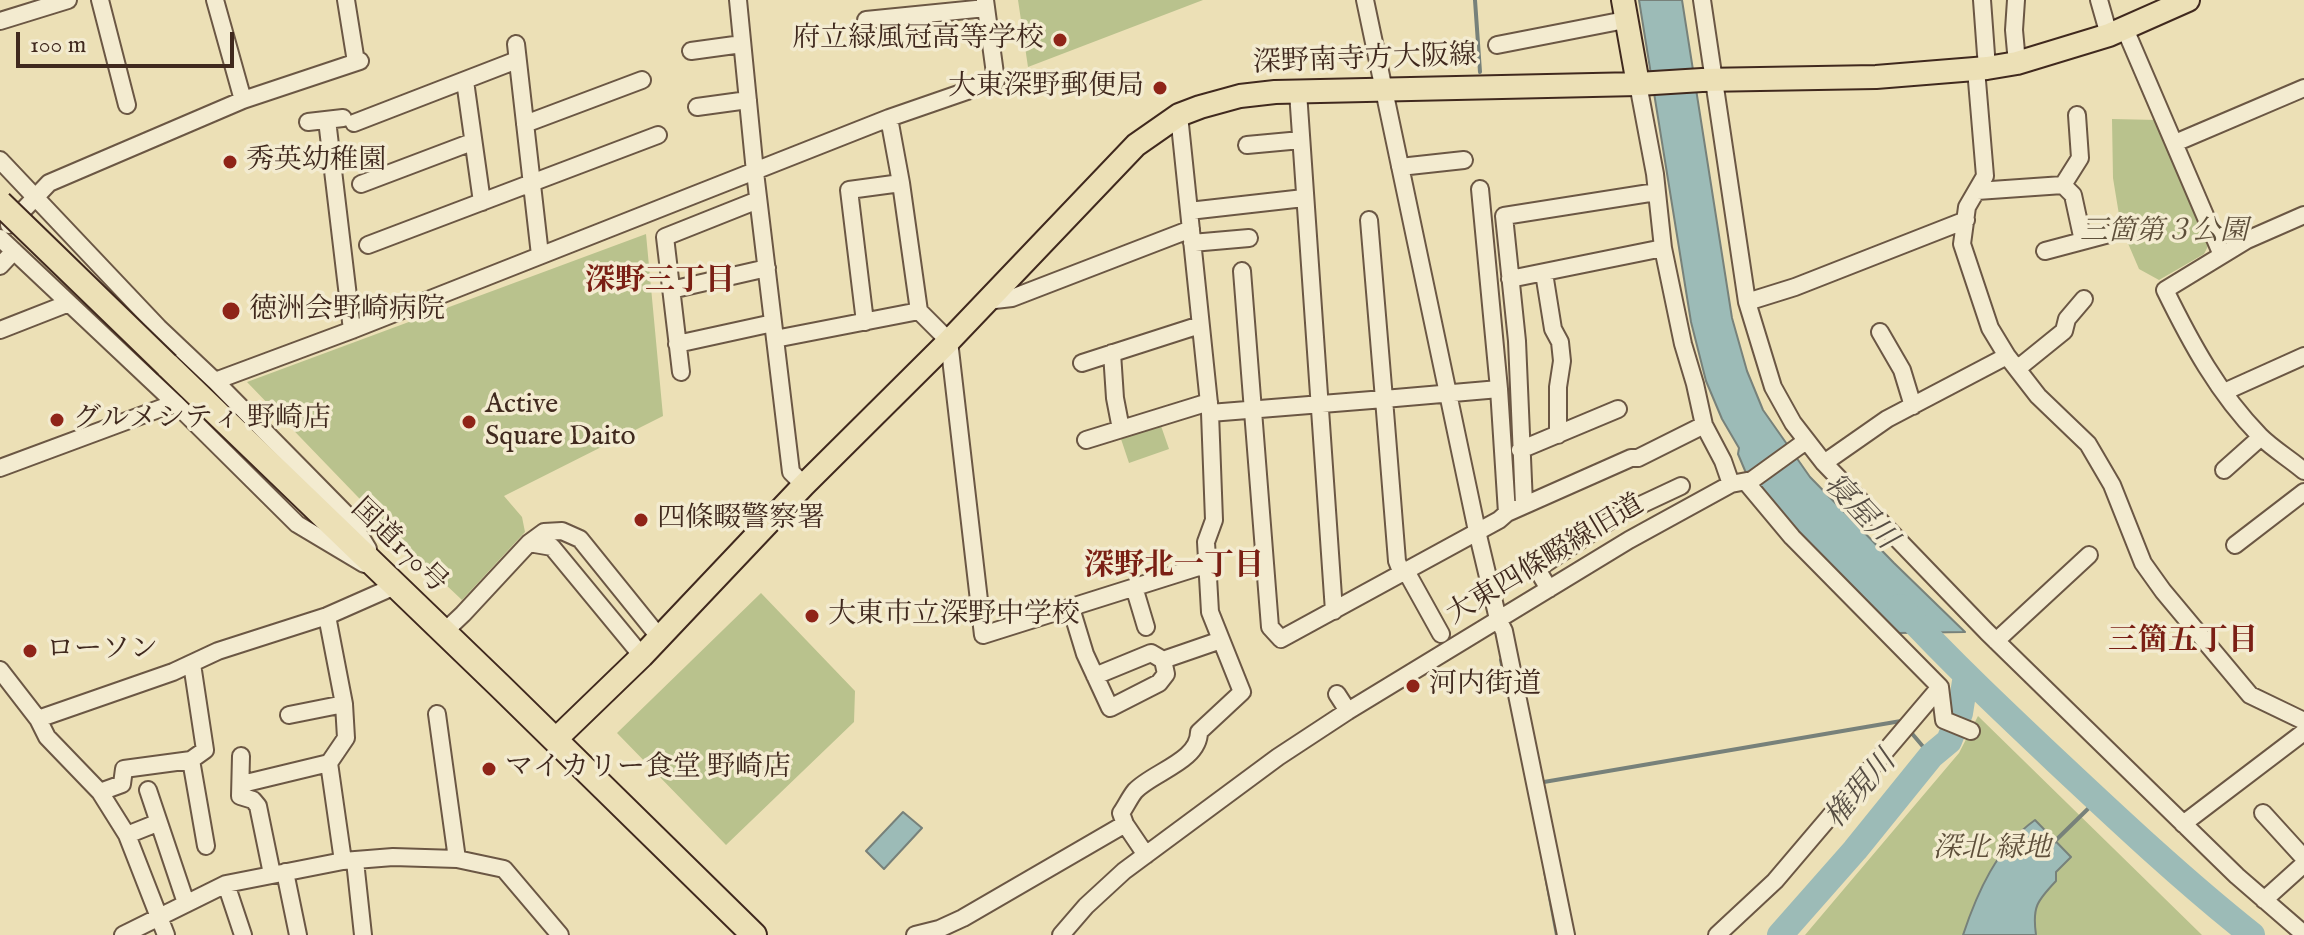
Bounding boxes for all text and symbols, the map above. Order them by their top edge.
scale bar [20,16,238,66]
place label: 府立緑風冠高等学校 [792,23,1044,57]
text: 100 m [30,30,86,61]
marker: 府立緑風冠高等学校 [1051,31,1069,49]
street label: 深野南寺方大阪線 [1252,40,1478,82]
place label: 大東深野郵便局 [948,71,1144,105]
marker: 大東深野郵便局 [1151,79,1169,97]
place label: 秀英幼稚園 [246,145,386,179]
marker: 秀英幼稚園 [221,153,239,171]
park label: 三箇第３公園 [2080,216,2248,250]
district label: 深野三丁目 [585,265,735,301]
place label: 徳洲会野崎病院 [249,294,445,328]
marker: 徳洲会野崎病院 [220,300,242,322]
place label: Active Square Daito [485,389,636,455]
place label: グルメシティ 野崎店 [73,403,331,437]
marker: グルメシティ 野崎店 [48,411,66,429]
marker: Active Square Daito [460,413,478,431]
water label: 寝屋川 [1815,468,1903,558]
street label: 大東四條畷線旧道 [1441,489,1651,633]
street label: 国道170号 [343,493,453,601]
place label: 四條畷警察署 [657,503,825,537]
marker: 四條畷警察署 [632,511,650,529]
district label: 深野北一丁目 [1084,550,1264,586]
place label: 大東市立深野中学校 [828,599,1080,633]
marker: 大東市立深野中学校 [803,607,821,625]
district label: 三箇五丁目 [2108,625,2258,661]
place label: ローソン [46,634,158,668]
marker: ローソン [21,642,39,660]
place label: 河内街道 [1429,669,1541,703]
marker: 河内街道 [1404,677,1422,695]
water label: 権現川 [1819,745,1905,837]
place label: マイカリー食堂 野崎店 [505,752,791,786]
marker: マイカリー食堂 野崎店 [480,760,498,778]
park label: 深北 緑地 [1933,833,2051,867]

